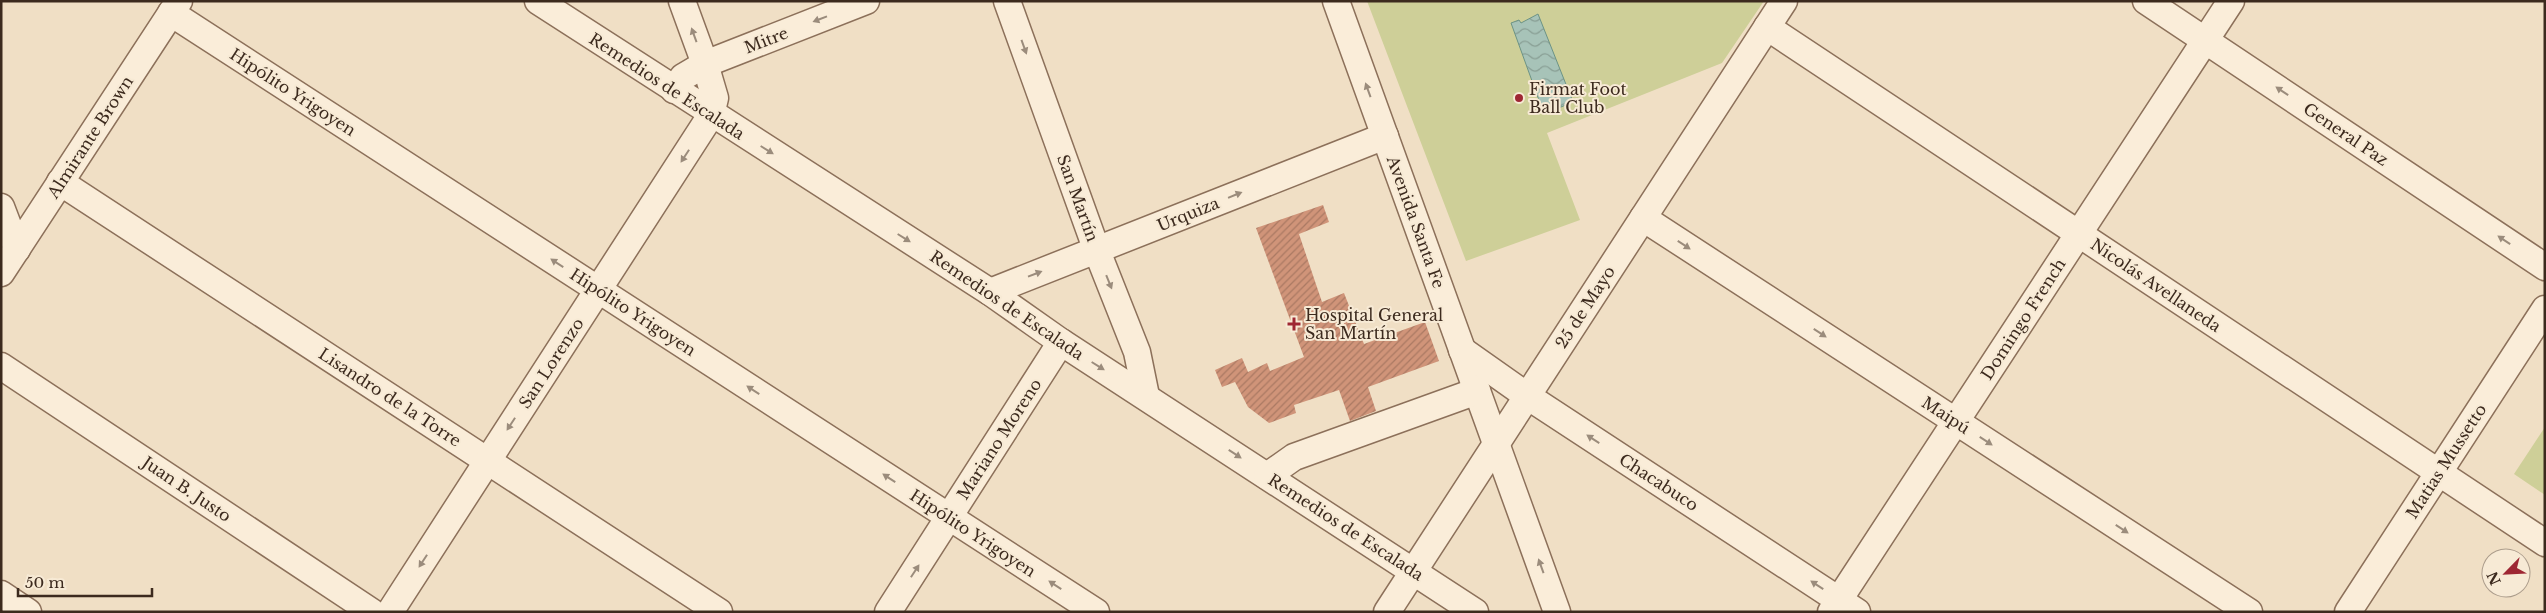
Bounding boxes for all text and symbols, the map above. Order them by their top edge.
one-way arrow [813,16,828,23]
street label: Mitre [741,22,791,58]
one-way arrow [690,27,697,42]
street label: Remedios de Escalada [586,28,749,144]
one-way arrow [1020,40,1028,55]
street label: Hipólito Yrigoyen [226,44,360,140]
street label: Almirante Brown [42,72,137,203]
place label: Firmat Foot Ball Club [1529,79,1627,117]
one-way arrow [1364,82,1372,97]
one-way arrow [2275,86,2288,96]
marker: Firmat Foot Ball Club [1513,92,1525,104]
street label: General Paz [2300,98,2392,170]
one-way arrow [761,146,774,155]
one-way arrow [680,149,690,162]
street label: San Martín [1053,152,1103,244]
street label: Avenida Santa Fe [1382,152,1449,291]
one-way arrow [1228,191,1243,199]
street label: Urquiza [1154,192,1222,235]
one-way arrow [898,233,911,242]
street label: Nicolás Avellaneda [2087,234,2225,336]
one-way arrow [2497,235,2511,245]
one-way arrow [1677,240,1691,249]
street label: Remedios de Escalada [926,246,1088,364]
street label: Domingo French [1976,255,2070,383]
one-way arrow [551,258,564,268]
street label: 25 de Mayo [1551,262,1619,352]
street label: Hipólito Yrigoyen [566,264,700,360]
one-way arrow [1028,270,1043,278]
one-way arrow [1105,275,1113,290]
place label: Hospital General San Martín [1305,305,1443,343]
street label: San Lorenzo [514,314,588,412]
marker: Hospital General San Martín [1287,317,1301,331]
one-way arrow [1814,328,1827,338]
street label: Lisandro de la Torre [315,343,465,451]
one-way arrow [1092,361,1105,371]
street label: Mariano Moreno [953,375,1045,503]
one-way arrow [746,385,759,394]
street label: Maipú [1918,392,1974,438]
street label: Matias Mussetto [2401,400,2491,522]
one-way arrow [506,418,516,431]
one-way arrow [1586,434,1599,444]
one-way arrow [1979,436,1993,445]
street label: Chacabuco [1616,449,1702,515]
one-way arrow [1228,450,1241,459]
street label: Juan B. Justo [137,451,235,526]
street label: Remedios de Escalada [1265,469,1428,585]
one-way arrow [882,473,896,483]
street label: Hipólito Yrigoyen [906,485,1040,581]
one-way arrow [2116,524,2129,534]
north arrow [2481,548,2531,598]
one-way arrow [418,554,428,567]
one-way arrow [1537,558,1545,573]
one-way arrow [910,564,919,577]
scale bar [18,566,151,598]
text: N [2483,569,2505,588]
text: 50 m [25,573,65,592]
one-way arrow [1048,580,1061,590]
one-way arrow [1810,580,1823,590]

